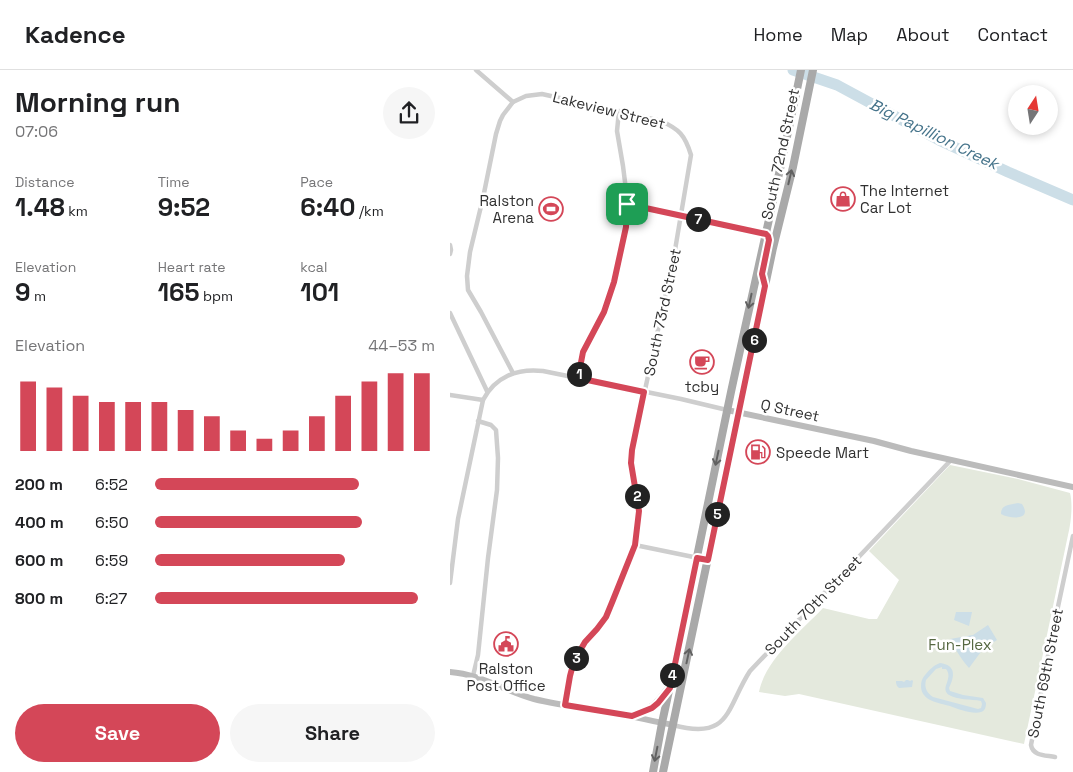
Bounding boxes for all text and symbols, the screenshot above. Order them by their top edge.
text: Kadence [25,19,126,50]
text: Home [754,23,803,46]
text: Map [831,23,868,46]
text: About [896,23,950,46]
text: Contact [978,23,1048,46]
text: Morning run [15,84,180,120]
north arrow [1008,85,1058,135]
map controls [1008,85,1058,135]
button: share [383,87,435,139]
street label: Lakeview Street [551,87,667,133]
street label: South 72nd Street [757,87,803,221]
water label: Big Papillion Creek [866,94,1004,175]
text: 07:06 [15,121,58,142]
one-way arrow [786,169,795,185]
text: Distance [15,173,75,191]
text: Time [158,173,190,191]
text: Pace [300,173,333,191]
place label: The Internet Car Lot [860,181,949,217]
pin [606,183,648,225]
shop icon: The Internet Car Lot [830,186,856,212]
icon: arrive [613,190,641,218]
text: 1.48 [15,191,65,223]
text: 9:52 [158,191,210,223]
text: 6:40 [300,191,355,223]
place label: Ralston Arena [479,191,534,227]
sports icon: Ralston Arena [538,196,564,222]
text: km [65,202,88,220]
text: /km [355,202,384,220]
pin: 7 [686,206,710,232]
text: 7 [695,210,702,228]
street label: South 73rd Street [639,246,685,377]
text: Elevation [15,258,76,276]
text: Heart rate [158,258,226,276]
text: kcal [300,258,327,276]
text: 9 [15,276,30,308]
text: 165 [158,276,199,308]
text: 101 [300,276,339,308]
text: m [30,287,46,305]
text: bpm [199,287,233,305]
one-way arrow [745,292,755,308]
pin: 6 [742,328,766,352]
text: 6 [750,331,759,349]
text: Elevation [15,335,85,356]
text: 44–53 m [368,335,435,356]
cafe icon: tcby [689,349,715,375]
pin: 1 [566,362,592,386]
text: 1 [576,365,583,383]
place label: tcby [685,377,719,396]
street label: Q Street [759,394,821,426]
fuel station icon: Speede Mart [745,439,771,465]
place label: Speede Mart [776,443,869,462]
one-way arrow [712,449,722,465]
text: 200 m [15,474,63,495]
text: 6:52 [95,474,128,495]
pin: 2 [624,484,650,508]
text: 2 [633,487,642,505]
pin: 5 [704,502,730,526]
text: 5 [713,505,722,523]
text: 400 m [15,512,64,533]
text: 6:50 [95,512,129,533]
text: 600 m [15,550,63,571]
text: 6:59 [95,550,128,571]
street label: South 70th Street [761,551,866,659]
text: 800 m [15,588,63,609]
text: 6:27 [95,588,127,609]
street label: South 69th Street [1023,606,1067,739]
public building icon: Ralston Post Office [493,631,519,657]
park label: Fun-Plex [928,635,992,654]
pin: 3 [564,646,588,670]
one-way arrow [683,648,693,664]
text: 3 [572,649,581,667]
place label: Ralston Post Office [466,659,546,695]
pin: 4 [660,662,684,688]
text: 4 [668,666,677,684]
button: Save [15,704,220,762]
button: Share [230,704,435,762]
one-way arrow [651,745,661,761]

